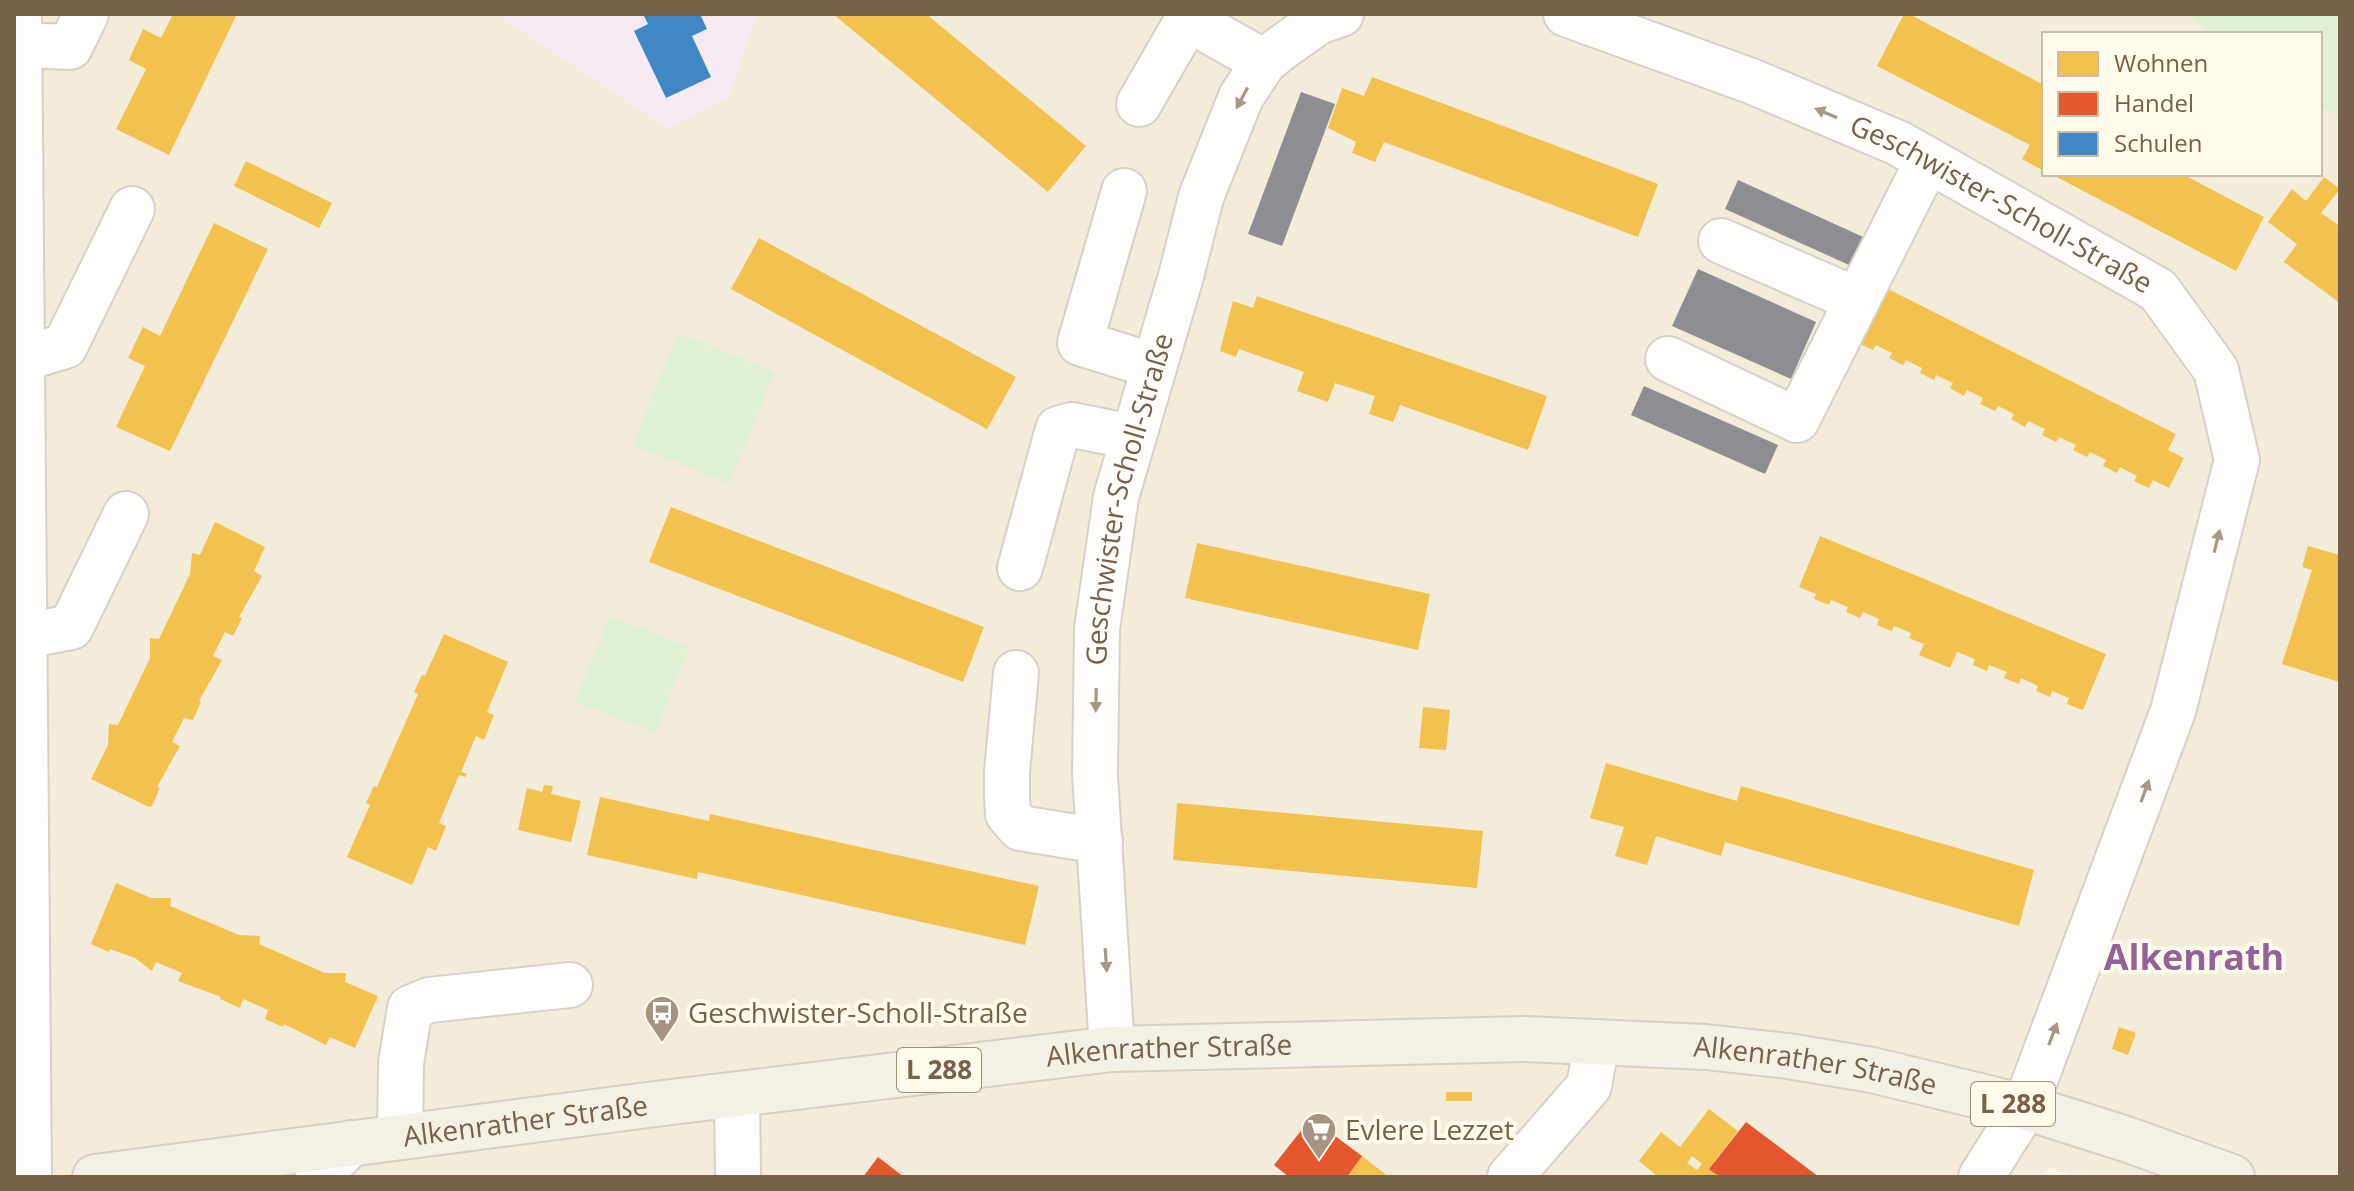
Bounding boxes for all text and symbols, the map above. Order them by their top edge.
legend [2042,32,2322,176]
text: Wohnen [2114,46,2208,79]
text: Handel [2114,86,2194,119]
one-way arrow [1236,87,1250,109]
street label: Geschwister-Scholl-Straße [1845,105,2160,301]
one-way arrow [1814,107,1838,120]
text: Schulen [2114,126,2202,159]
street label: Geschwister-Scholl-Straße [1077,328,1181,666]
one-way arrow [2211,529,2223,554]
one-way arrow [1090,688,1102,713]
one-way arrow [2139,779,2151,803]
district label: Alkenrath [2104,932,2284,981]
one-way arrow [1100,948,1113,973]
place label: Geschwister-Scholl-Straße [688,993,1028,1031]
bus stop icon: Geschwister-Scholl-Straße [643,994,681,1044]
one-way arrow [2047,1022,2060,1046]
street label: Alkenrather Straße [1044,1025,1293,1075]
street label: Alkenrather Straße [1693,1026,1941,1103]
road number: L 288 [897,1048,981,1092]
road number: L 288 [1971,1082,2055,1126]
street label: Alkenrather Straße [401,1085,650,1155]
place label: Evlere Lezzet [1345,1110,1514,1148]
supermarket icon: Evlere Lezzet [1300,1111,1338,1161]

